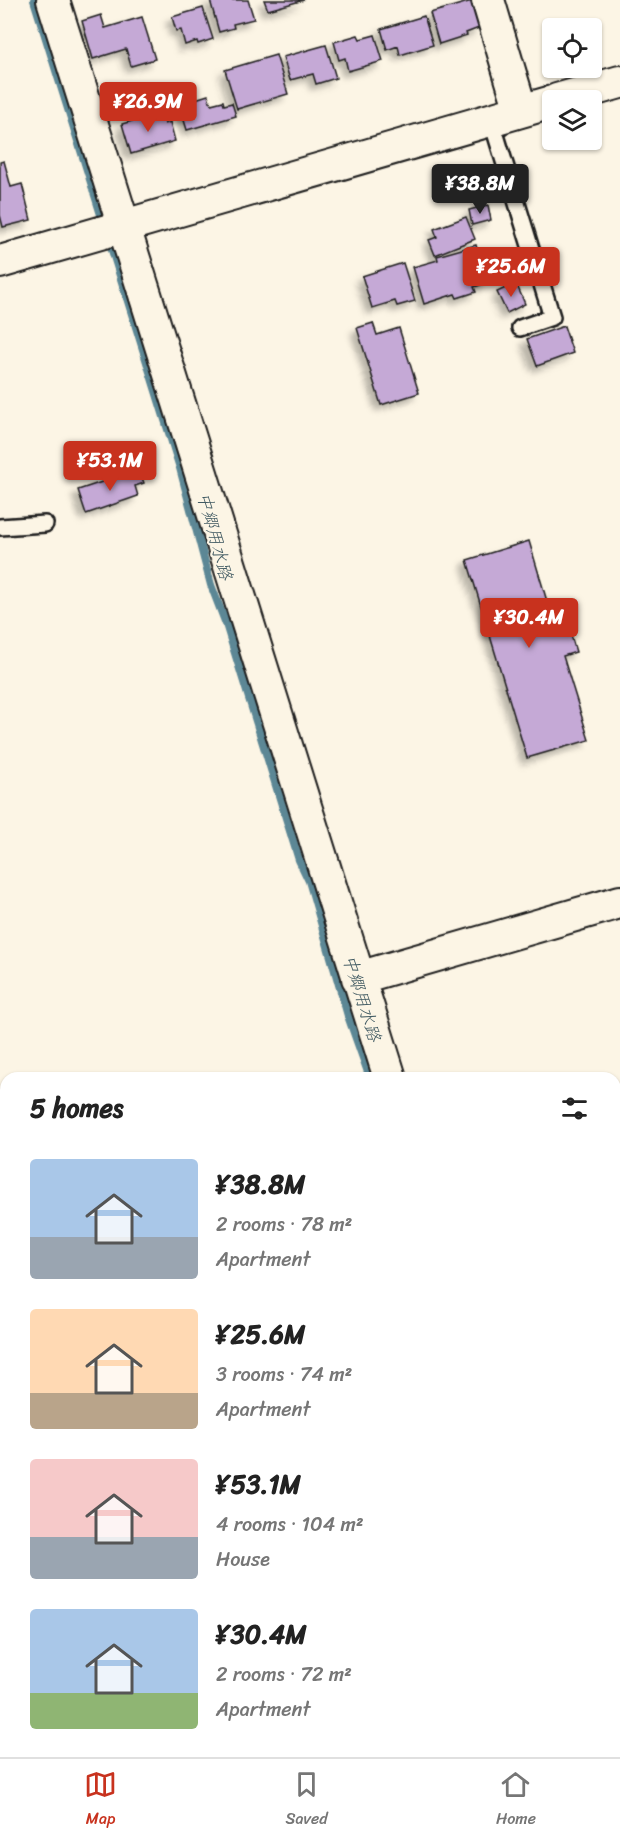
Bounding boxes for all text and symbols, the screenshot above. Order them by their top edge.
map controls [542,18,602,150]
button: locate [542,18,602,78]
pin: ¥26.9M [99,82,197,133]
text: ¥26.9M [114,84,182,119]
button: layers [542,90,602,150]
pin: ¥38.8M [431,164,529,215]
text: ¥38.8M [446,166,514,201]
pin: ¥25.6M [462,247,560,298]
text: ¥25.6M [477,249,545,284]
pin: ¥53.1M [61,441,159,492]
text: ¥53.1M [77,443,143,478]
water label: 中郷用水路 [188,488,242,585]
pin: ¥30.4M [480,598,578,649]
text: ¥30.4M [494,600,564,635]
water label: 中郷用水路 [334,950,391,1047]
text: 5 homes [30,1085,123,1131]
icon: filters [558,1092,591,1125]
text: ¥38.8M [216,1161,305,1207]
icon: home [78,1183,150,1255]
text: 2 rooms · 78 m² [216,1207,352,1242]
text: Apartment [216,1242,310,1277]
text: ¥25.6M [216,1311,305,1357]
icon: home [78,1333,150,1405]
text: 3 rooms · 74 m² [216,1357,352,1392]
text: Apartment [216,1392,310,1427]
text: ¥53.1M [216,1461,301,1507]
icon: home [78,1483,150,1555]
text: 4 rooms · 104 m² [216,1507,364,1542]
text: House [216,1542,270,1577]
text: ¥30.4M [216,1611,306,1657]
icon: home [78,1633,150,1705]
text: 2 rooms · 72 m² [216,1657,352,1692]
text: Apartment [216,1692,310,1727]
tab: Map [84,1768,117,1833]
tab: Saved [285,1768,328,1833]
tab: Home [496,1768,536,1833]

